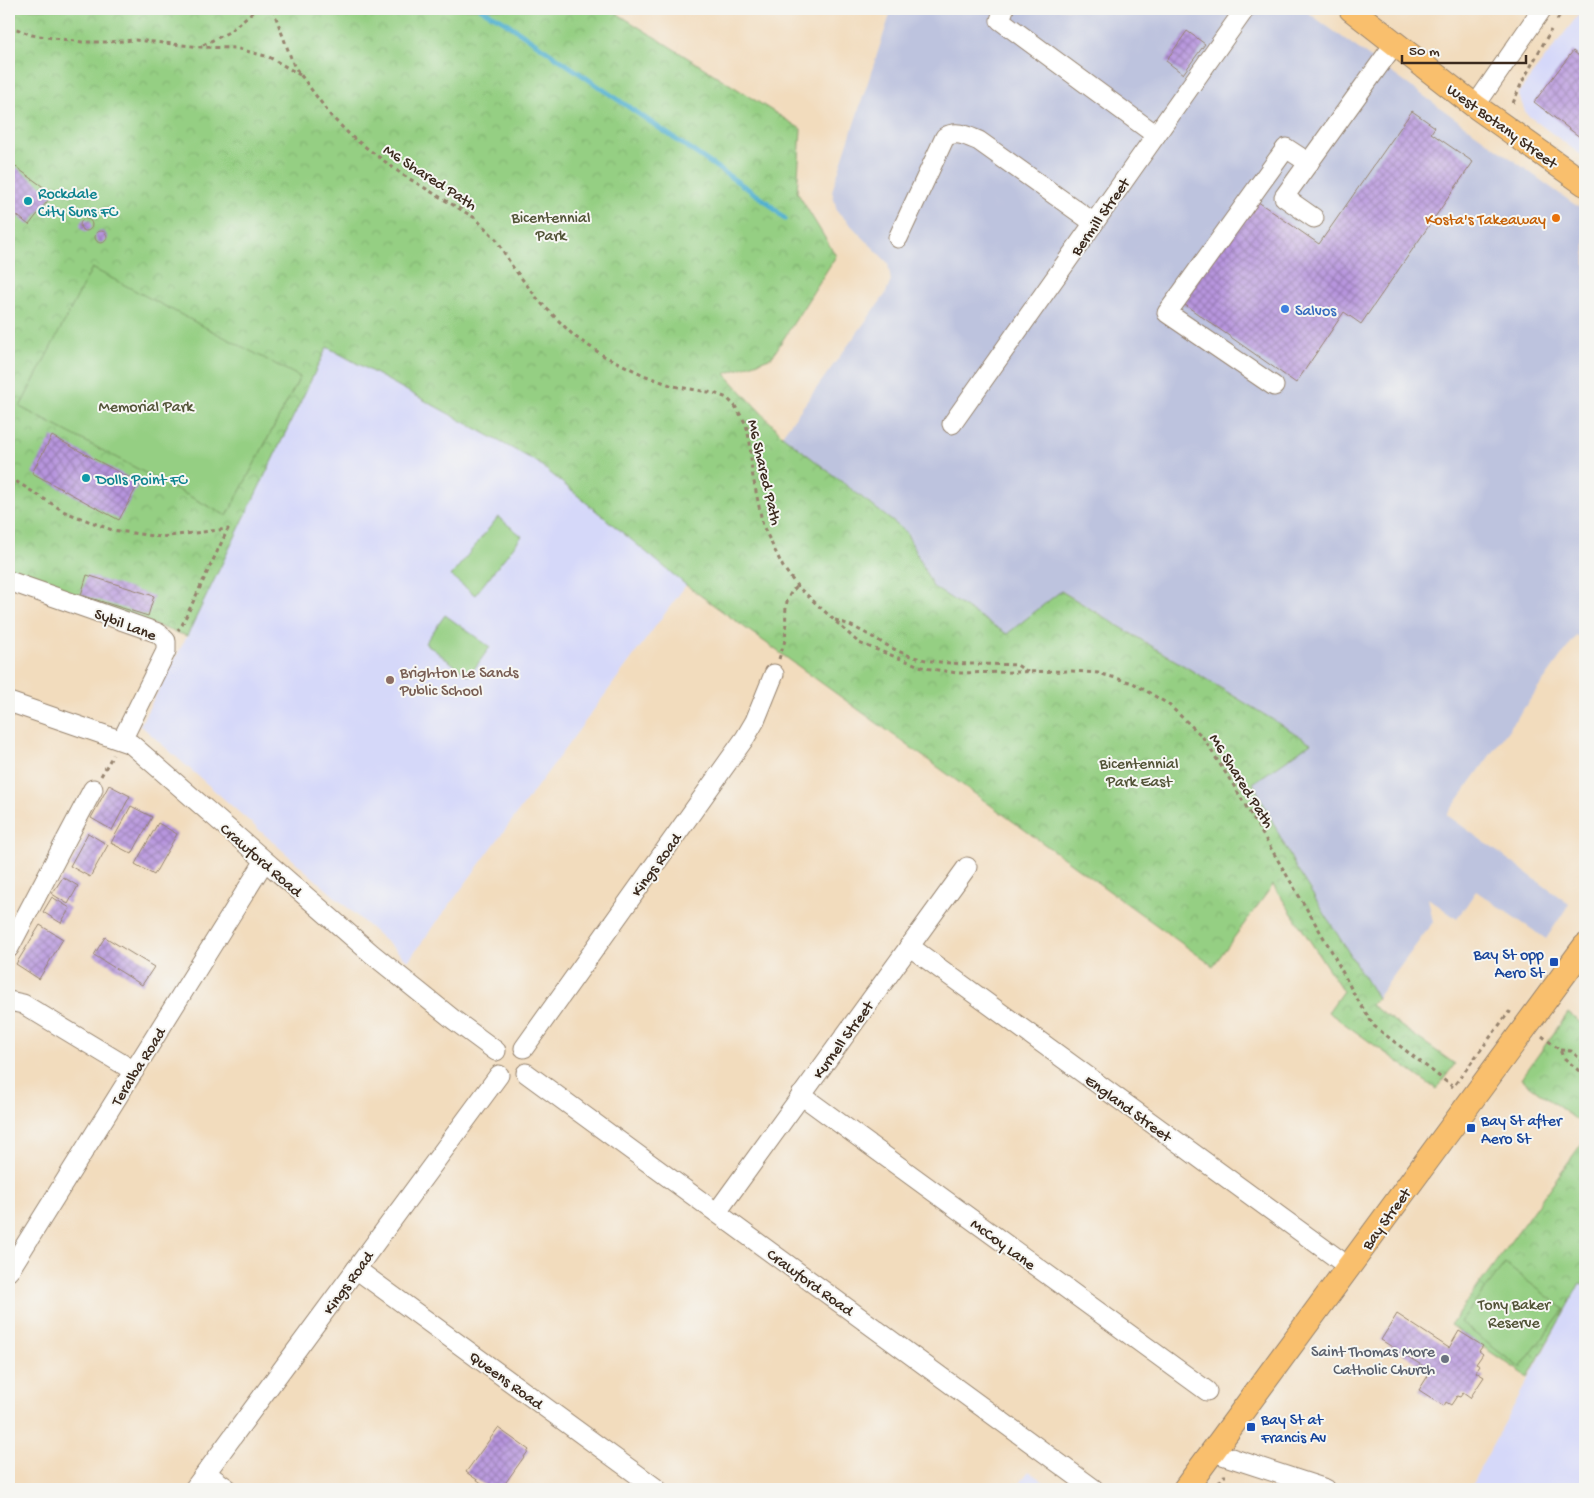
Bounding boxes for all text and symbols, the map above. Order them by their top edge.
scale bar [1402,32,1525,64]
text: 50 m [1409,43,1440,61]
street label: West Botany Street [1442,81,1561,175]
street label: M6 Shared Path [379,142,480,216]
street label: Bermill Street [1068,174,1136,261]
place label: Rockdale City Suns FC [38,186,119,223]
marker: Rockdale City Suns FC [22,195,34,207]
park label: Bicentennial Park [511,210,590,247]
place label: Kosta's Takeaway [1425,212,1546,231]
marker: Kosta's Takeaway [1550,212,1562,224]
marker: Salvos [1279,303,1291,315]
place label: Salvos [1295,303,1337,322]
park label: Memorial Park [99,399,195,418]
street label: M6 Shared Path [741,418,784,528]
marker: Dolls Point FC [80,472,92,484]
place label: Dolls Point FC [95,472,188,491]
street label: Sybil Lane [91,606,159,647]
place label: Brighton Le Sands Public School [399,665,519,702]
marker: Brighton Le Sands Public School [384,674,396,686]
street label: M6 Shared Path [1203,731,1277,833]
park label: Bicentennial Park East [1099,756,1178,793]
street label: Crawford Road [215,821,306,904]
street label: Kings Road [629,829,688,901]
place label: Bay St opp Aero St [1472,947,1545,984]
marker: Bay St opp Aero St [1548,956,1560,968]
street label: Kurnell Street [810,997,880,1084]
street label: Teralba Road [108,1024,172,1111]
street label: England Street [1080,1072,1175,1149]
place label: Bay St after Aero St [1480,1113,1563,1150]
marker: Bay St after Aero St [1465,1122,1477,1134]
street label: Bay Street [1359,1184,1417,1255]
street label: McCoy Lane [966,1216,1039,1276]
street label: Crawford Road [762,1246,857,1323]
street label: Kings Road [321,1247,380,1319]
park label: Tony Baker Reserve [1477,1297,1551,1334]
place label: Saint Thomas More Catholic Church [1311,1344,1436,1381]
street label: Queens Road [464,1349,547,1416]
marker: Saint Thomas More Catholic Church [1439,1353,1451,1365]
place label: Bay St at Francis Av [1260,1412,1326,1449]
marker: Bay St at Francis Av [1245,1421,1257,1433]

